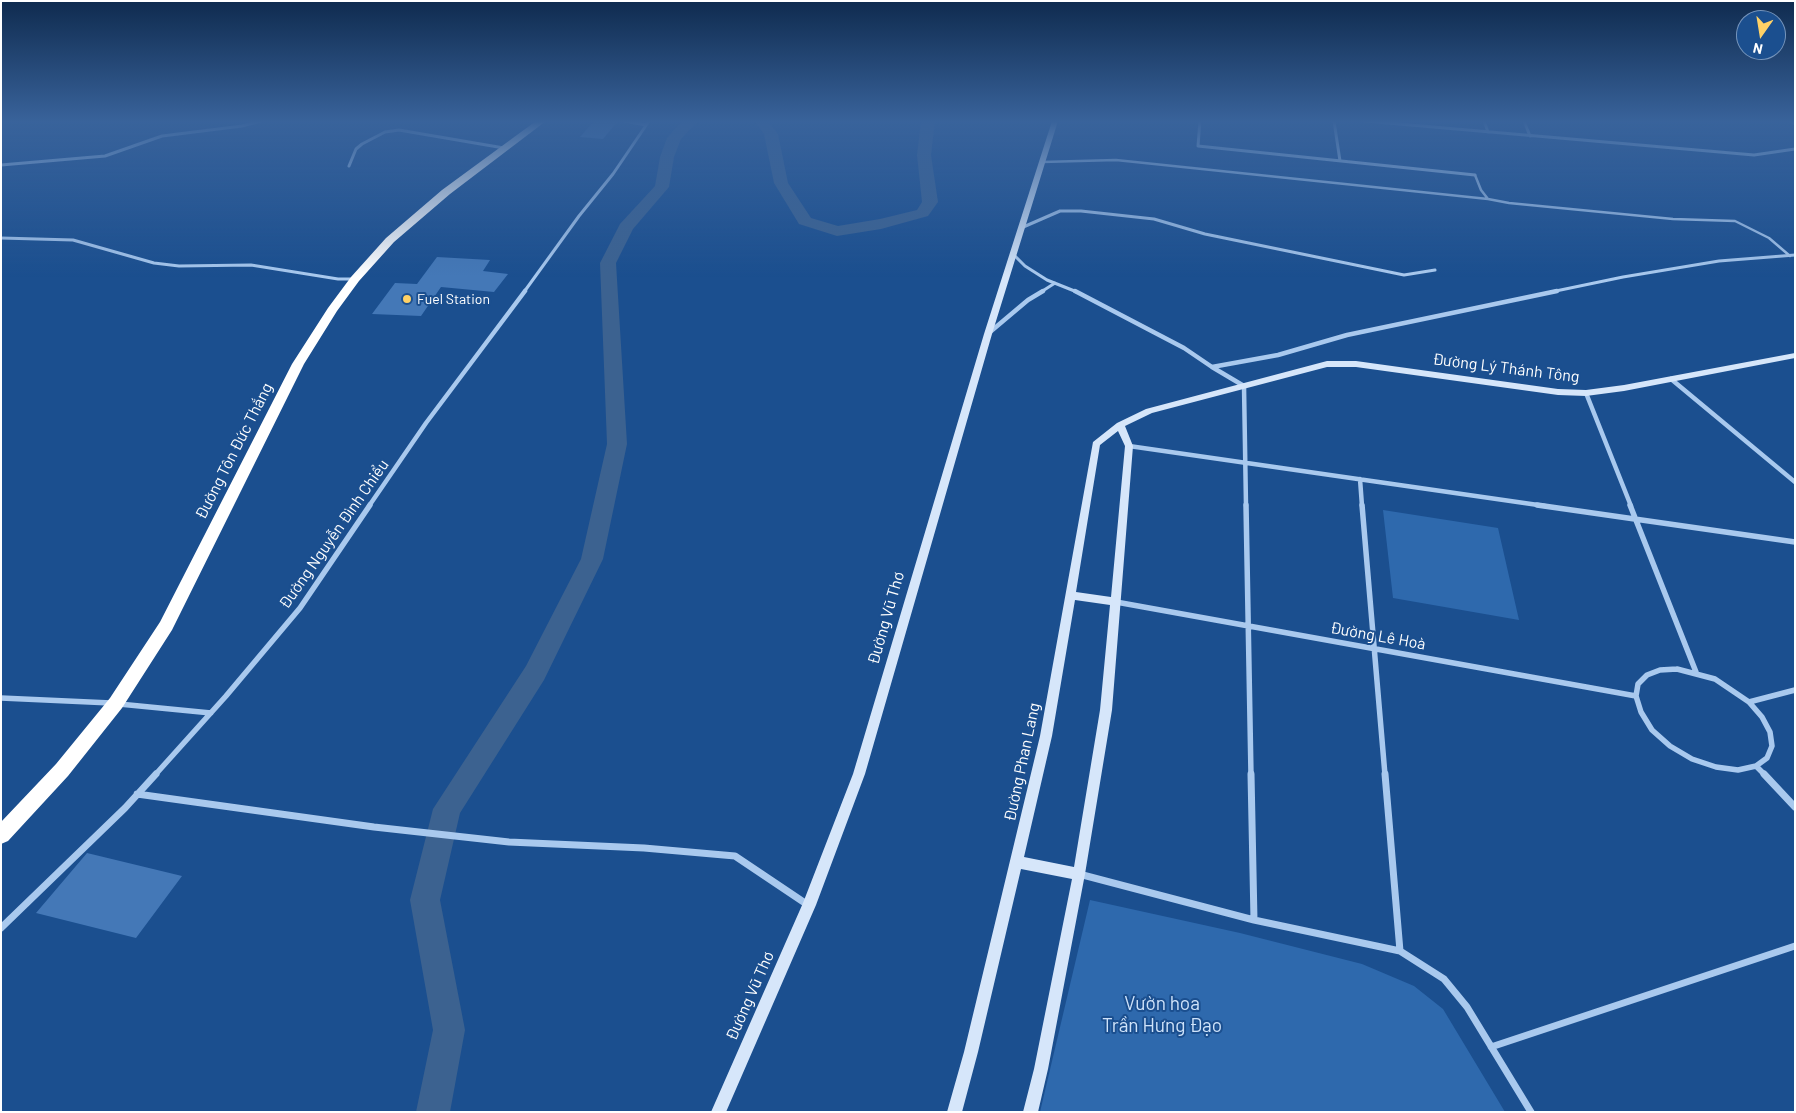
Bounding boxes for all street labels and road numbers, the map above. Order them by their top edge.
street label: Đường Lý Thánh Tông [1431,349,1581,387]
street label: Đường Tôn Đức Thắng [191,380,277,522]
street label: Đường Nguyễn Đình Chiểu [275,456,393,612]
street label: Đường Vũ Thơ [864,569,908,667]
street label: Đường Lê Hoà [1329,618,1427,654]
street label: Đường Phan Lang [1000,701,1044,823]
street label: Đường Vũ Thơ [722,948,778,1044]

